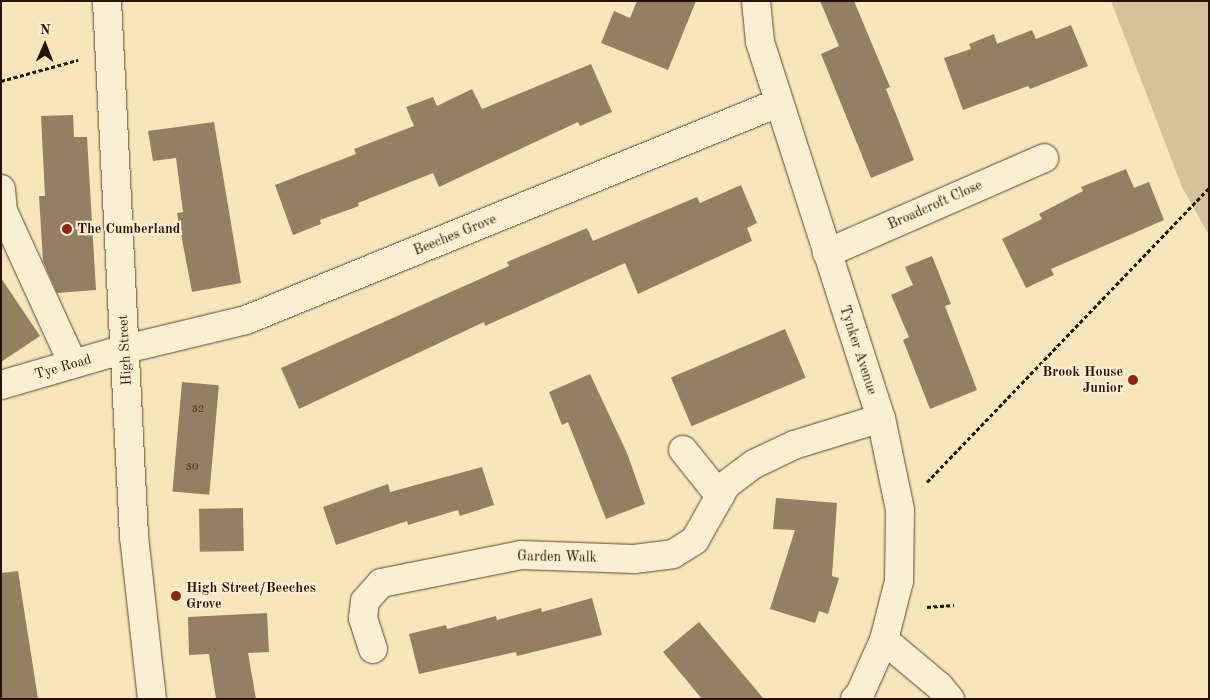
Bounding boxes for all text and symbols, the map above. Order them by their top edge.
north arrow [20,20,70,70]
text: N [40,23,51,37]
street label: Broadcroft Close [885,177,985,233]
street label: Beeches Grove [411,211,499,259]
place label: The Cumberland [77,221,180,237]
marker: The Cumberland [61,223,73,235]
street label: Tynker Avenue [836,303,880,397]
street label: High Street [115,314,135,386]
street label: Tye Road [33,351,93,383]
place label: Brook House Junior [1042,364,1123,397]
marker: Brook House Junior [1127,374,1139,386]
house number: 32 [192,403,204,417]
house number: 30 [186,461,198,475]
street label: Garden Walk [517,548,597,566]
place label: High Street/Beeches Grove [186,580,316,612]
marker: High Street/Beeches Grove [170,590,182,602]

